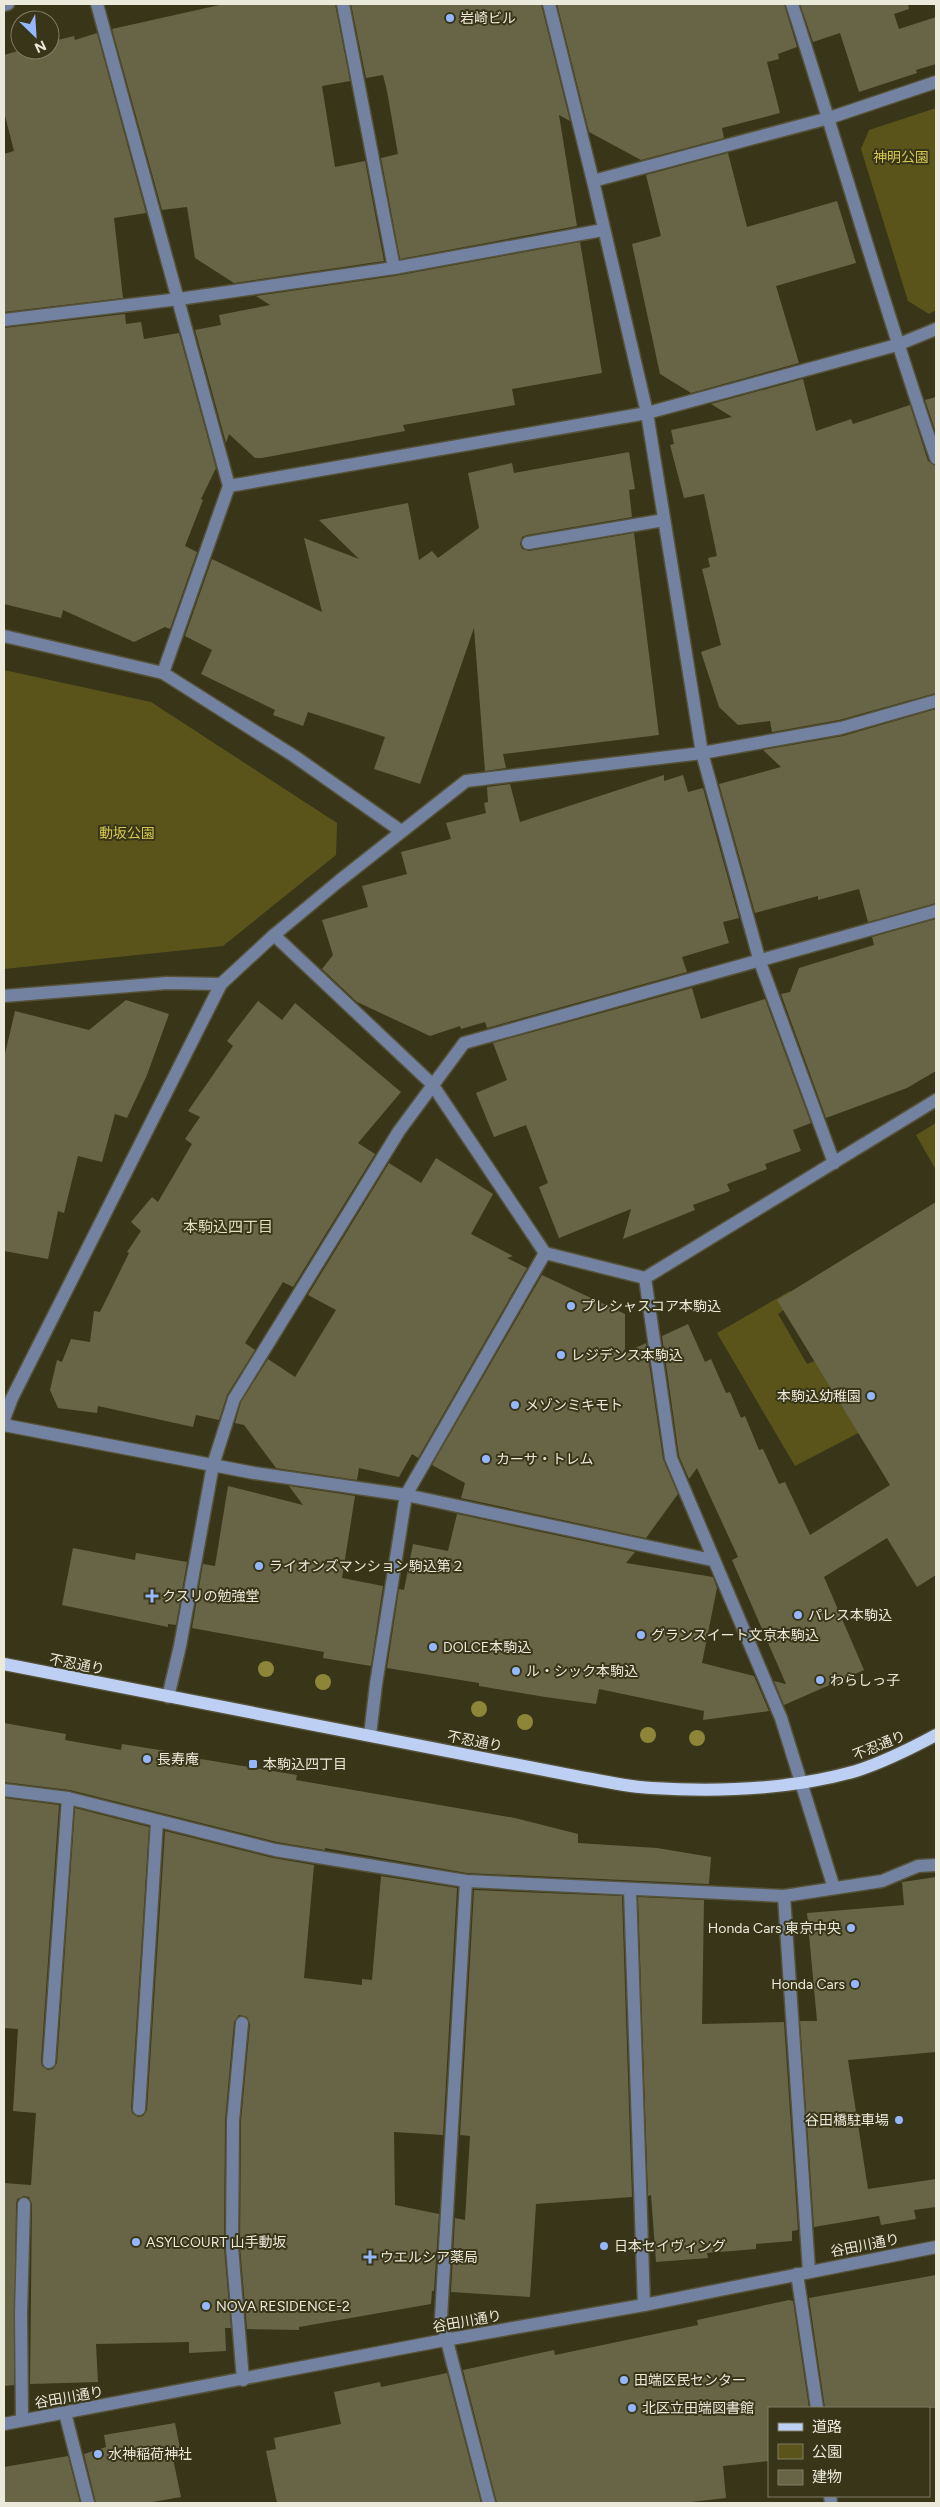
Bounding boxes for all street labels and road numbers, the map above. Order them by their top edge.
street label: 不忍通り [48,1651,106,1678]
street label: 不忍通り [850,1727,908,1764]
street label: 不忍通り [446,1728,504,1755]
street label: 谷田川通り [829,2230,901,2261]
street label: 谷田川通り [431,2307,503,2336]
street label: 谷田川通り [33,2383,105,2412]

